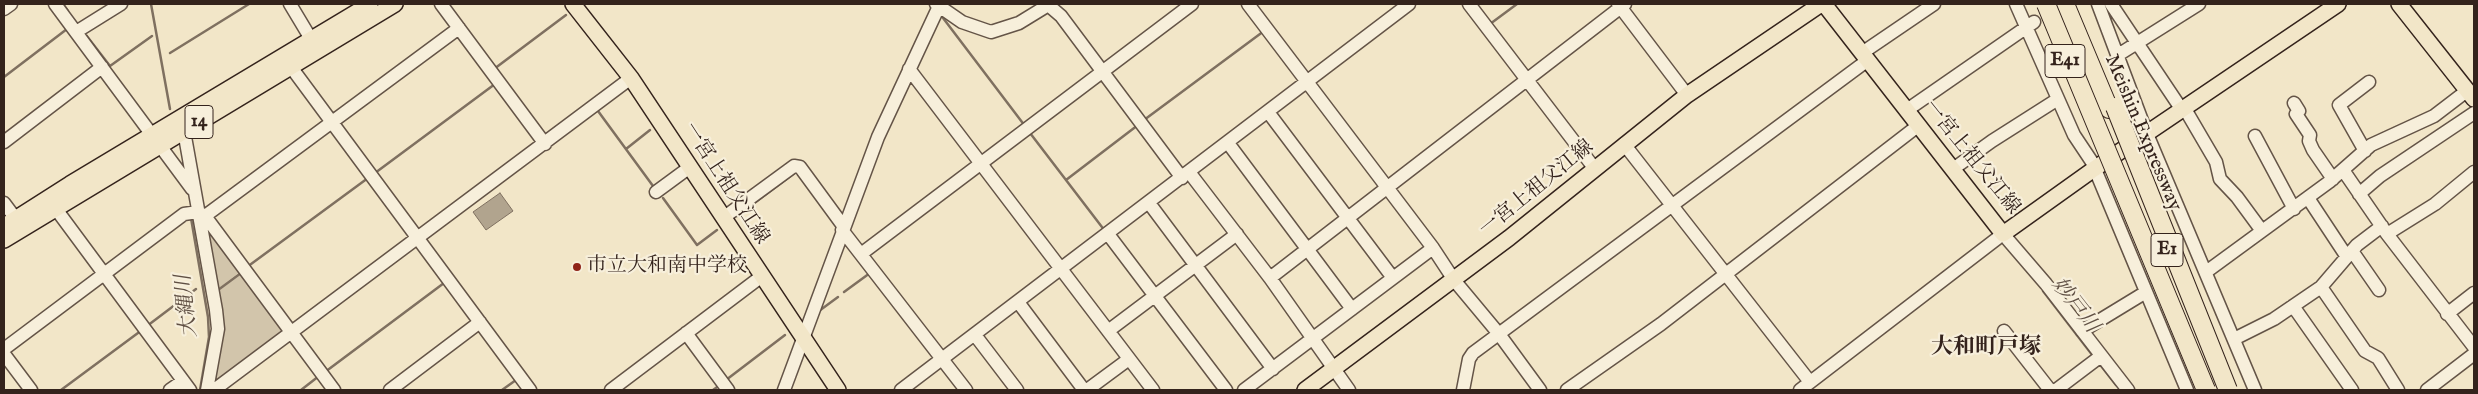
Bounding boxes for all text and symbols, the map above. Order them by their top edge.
road number: E41 [2045,44,2085,78]
street label: Meishin Expressway [2098,51,2186,215]
street label: 一宮上祖父江線 [1918,96,2024,220]
road number: 14 [185,105,213,138]
street label: 一宮上祖父江線 [677,119,773,249]
street label: 一宮上祖父江線 [1475,136,1599,242]
road number: E1 [2151,234,2183,266]
place label: 市立大和南中学校 [587,255,747,279]
marker: 市立大和南中学校 [571,261,583,273]
water label: 大縄川 [172,273,204,339]
water label: 妙戸川 [2045,273,2103,339]
district label: 大和町戸塚 [1931,335,2041,361]

